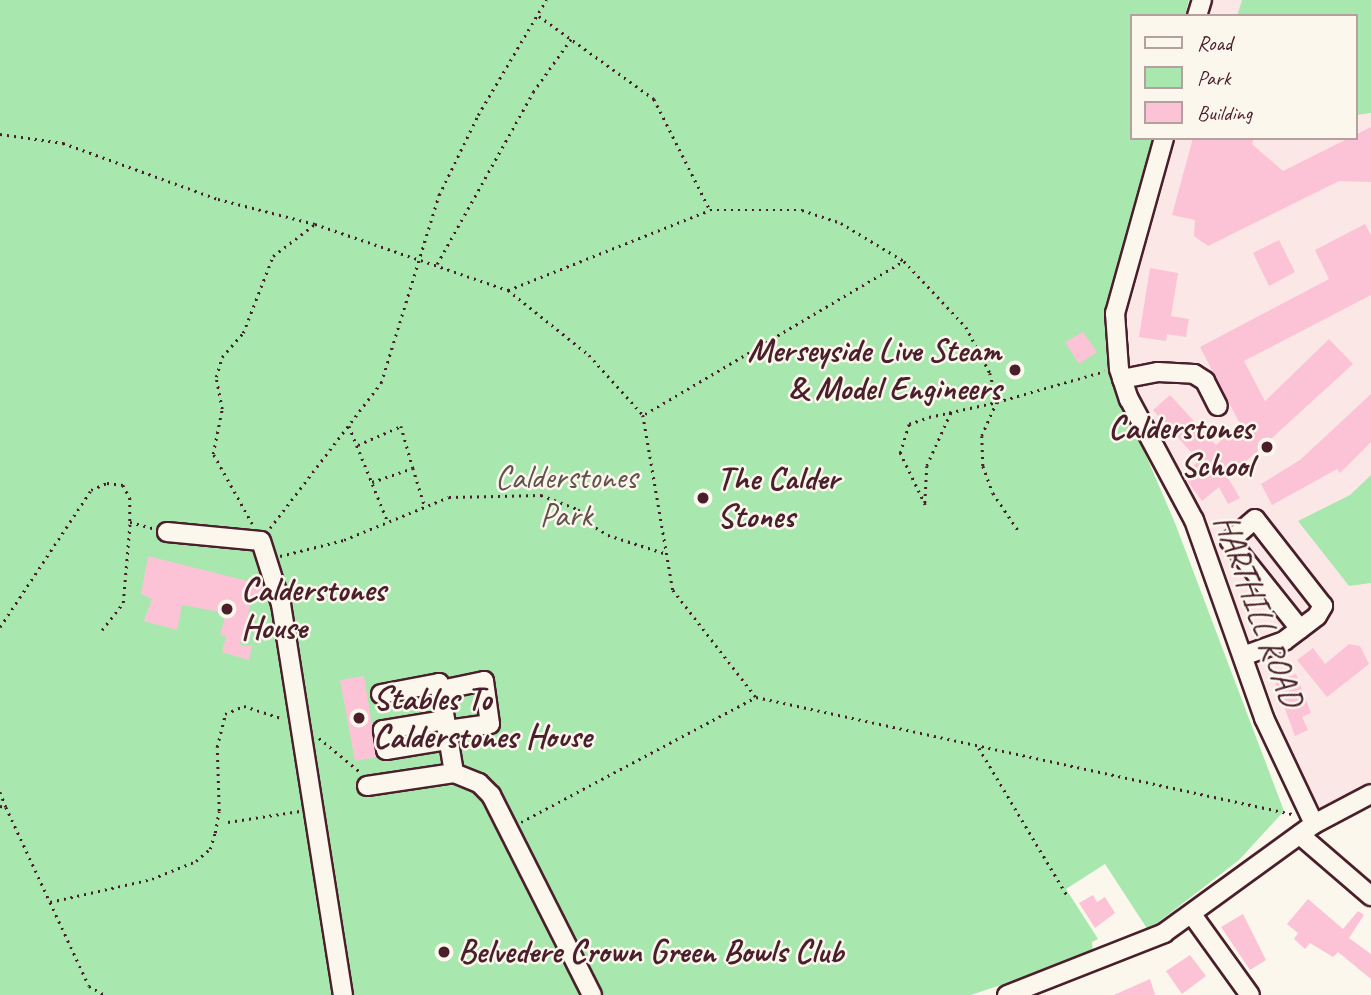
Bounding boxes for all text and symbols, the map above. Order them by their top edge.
legend [1130,14,1357,140]
text: Road [1197,30,1232,56]
text: Park [1197,65,1230,91]
text: Building [1197,100,1252,126]
place label: Merseyside Live Steam & Model Engineers [746,331,1001,409]
marker: Merseyside Live Steam & Model Engineers [1007,362,1023,378]
place label: Calderstones School [1108,408,1253,486]
marker: Calderstones School [1259,439,1275,455]
park label: Calderstones Park [495,458,637,536]
place label: The Calder Stones [717,459,840,537]
marker: The Calder Stones [695,490,711,506]
street label: HARTHILL ROAD [1205,509,1311,713]
place label: Calderstones House [241,570,386,648]
marker: Calderstones House [219,601,235,617]
place label: Stables To Calderstones House [373,679,591,757]
marker: Stables To Calderstones House [351,710,367,726]
place label: Belvedere Crown Green Bowls Club [458,932,843,972]
marker: Belvedere Crown Green Bowls Club [436,944,452,960]

